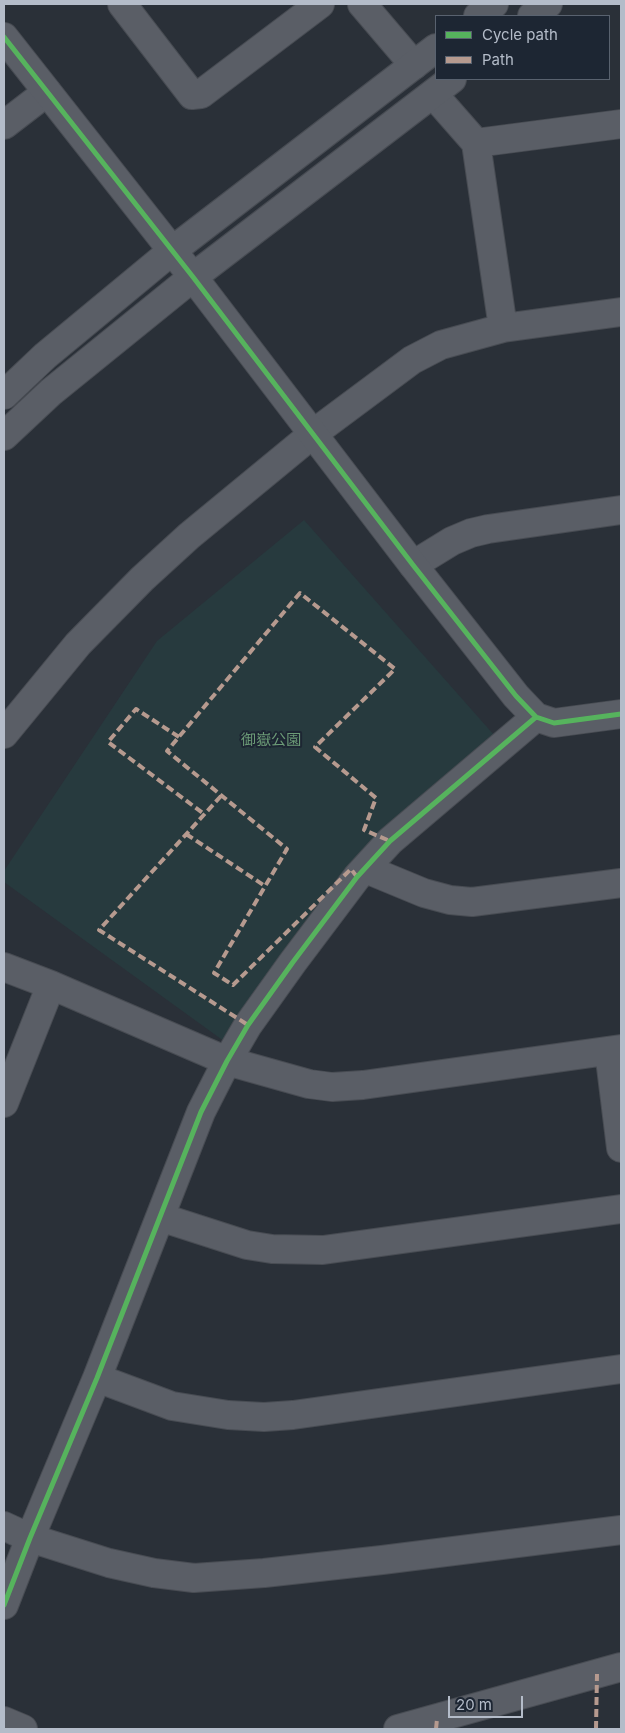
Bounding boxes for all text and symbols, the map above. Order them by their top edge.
legend [435,15,610,80]
text: Cycle path [482,25,558,44]
text: Path [482,50,514,69]
park label: 御嶽公園 [241,731,301,749]
scale bar [450,1686,525,1718]
text: 20 m [456,1695,492,1714]

